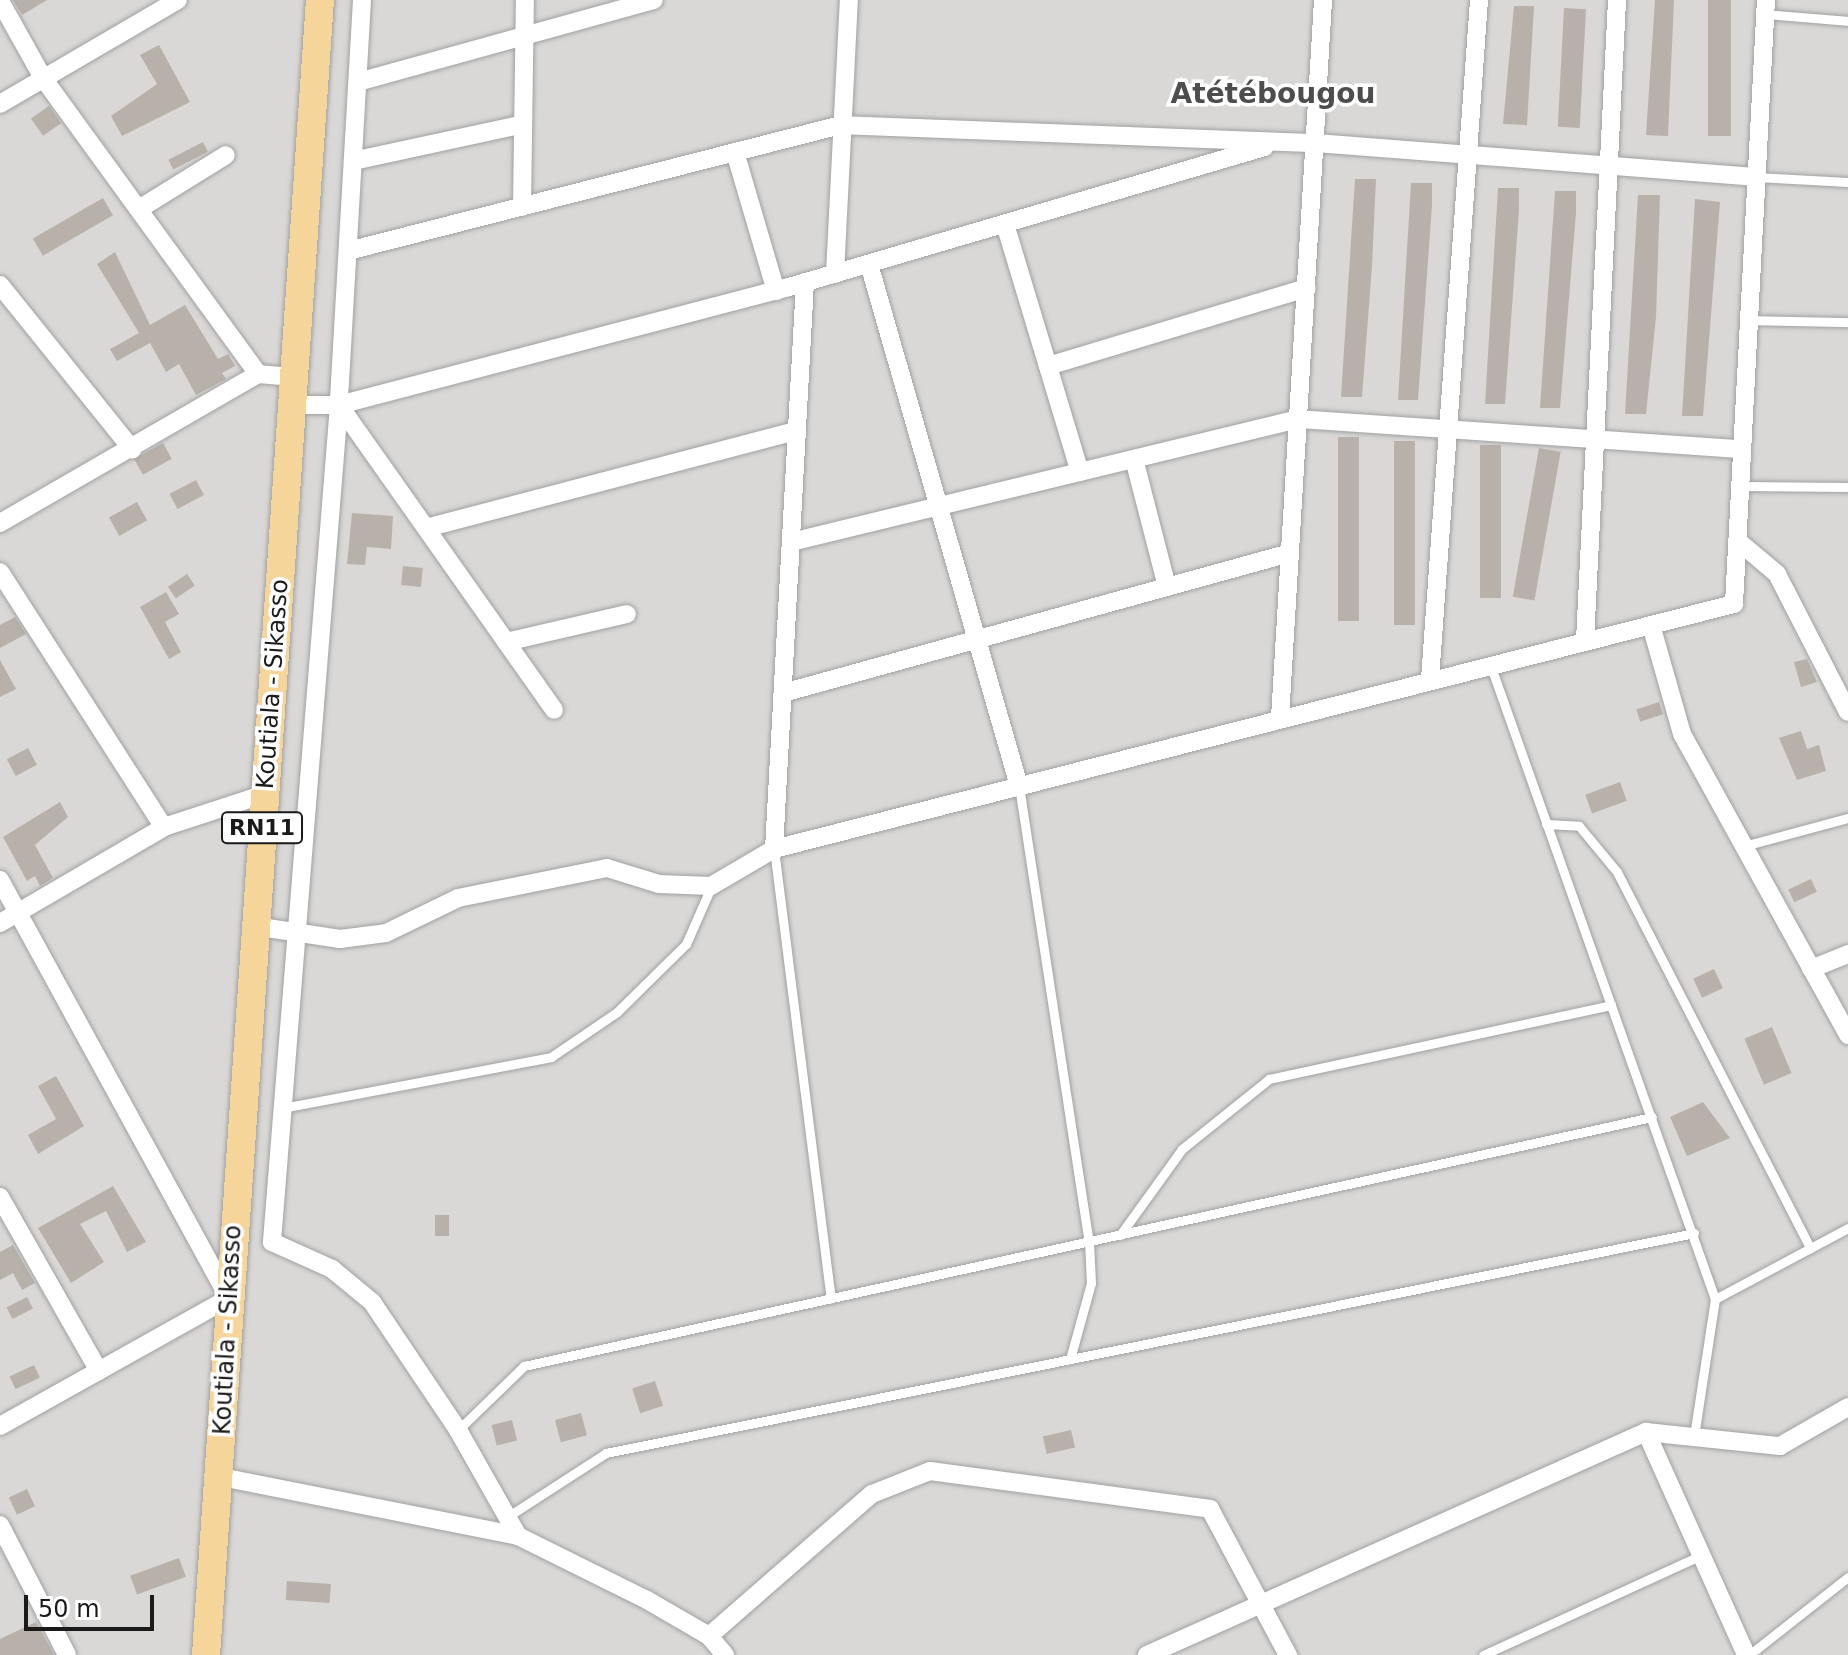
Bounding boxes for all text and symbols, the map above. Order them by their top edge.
district label: Atétébougou [1171,77,1375,111]
street label: Koutiala - Sikasso [251,578,295,790]
road number: RN11 [220,810,304,846]
street label: Koutiala - Sikasso [208,1224,248,1436]
scale bar [28,1579,158,1629]
text: 50 m [38,1595,100,1623]

